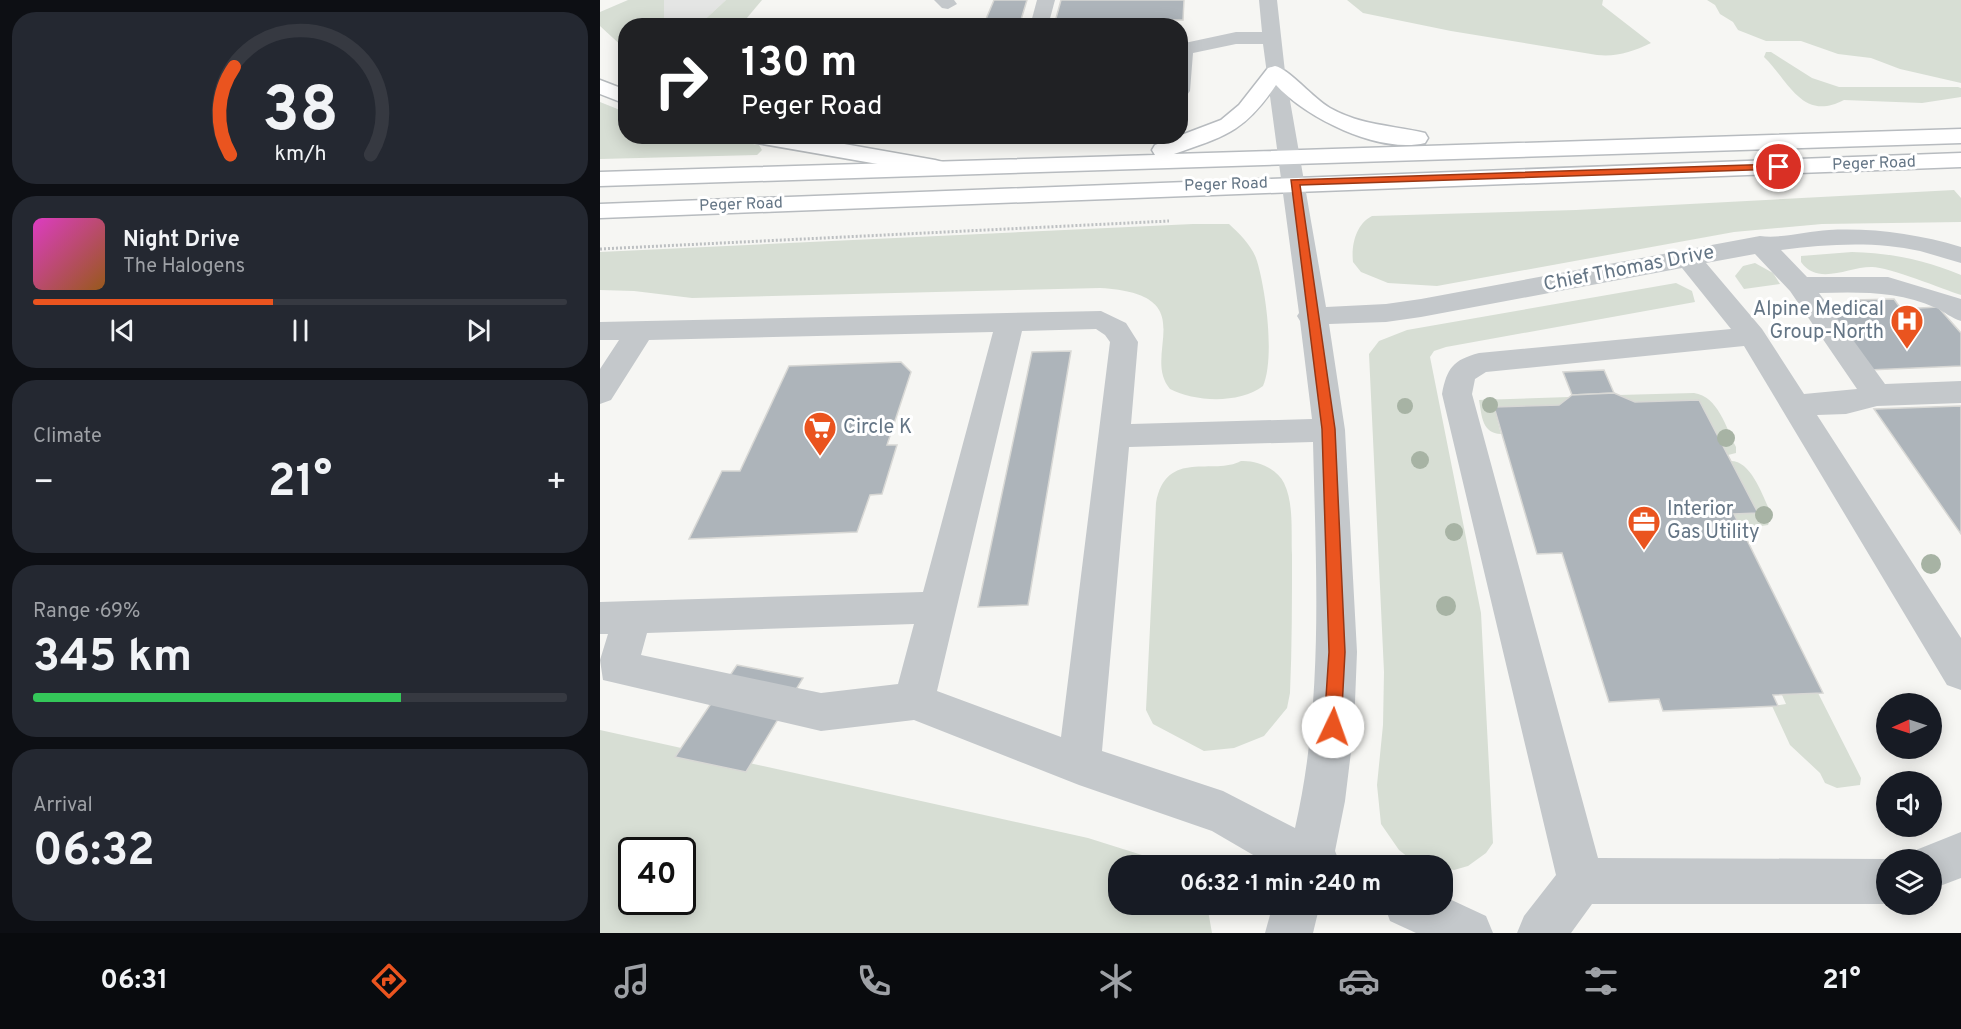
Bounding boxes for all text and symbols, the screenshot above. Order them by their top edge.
text: 130 m [741,38,857,91]
icon: right [642,42,720,120]
text: 38 [262,74,338,153]
text: Peger Road [741,90,882,124]
text: km/h [274,141,326,168]
pin [1753,141,1804,192]
icon: arrive [1762,150,1795,183]
street label: Peger Road [1832,153,1916,175]
street label: Peger Road [1184,174,1268,196]
street label: Peger Road [699,194,783,216]
text: Night Drive [123,227,240,254]
street label: Chief Thomas Drive [1541,240,1717,298]
text: The Halogens [123,254,245,280]
place label: Alpine Medical Group-North [1753,297,1884,346]
hospital icon: Alpine Medical Group-North [1889,303,1925,350]
icon: previous [106,314,139,347]
icon: pause [284,314,317,347]
icon: next [462,314,495,347]
supermarket icon: Circle K [802,410,838,457]
place label: Circle K [843,415,912,441]
text: Climate [33,424,102,450]
text: 21° [268,455,332,512]
text: − [33,463,54,505]
text: + [546,463,567,505]
place label: Interior Gas Utility [1667,497,1759,546]
office icon: Interior Gas Utility [1626,504,1662,551]
text: Range · 69% [33,599,140,625]
text: 345 km [33,630,192,687]
north arrow [1876,693,1942,759]
map controls [1876,693,1942,915]
position arrow [1301,695,1365,759]
button: sound [1876,771,1942,837]
text: Arrival [33,793,93,819]
text: 06:32 [33,824,155,881]
speed limit sign: 40 [618,837,696,915]
button: layers [1876,849,1942,915]
text: 06:32 · 1 min · 240 m [1180,871,1381,898]
icon: directions [368,960,410,1002]
icon: music [611,960,653,1002]
icon: phone [853,960,895,1002]
icon: climate [1095,960,1137,1002]
icon: car [1338,960,1380,1002]
icon: filters [1580,960,1622,1002]
text: 06:31 [100,964,168,998]
text: 21° [1822,964,1861,998]

